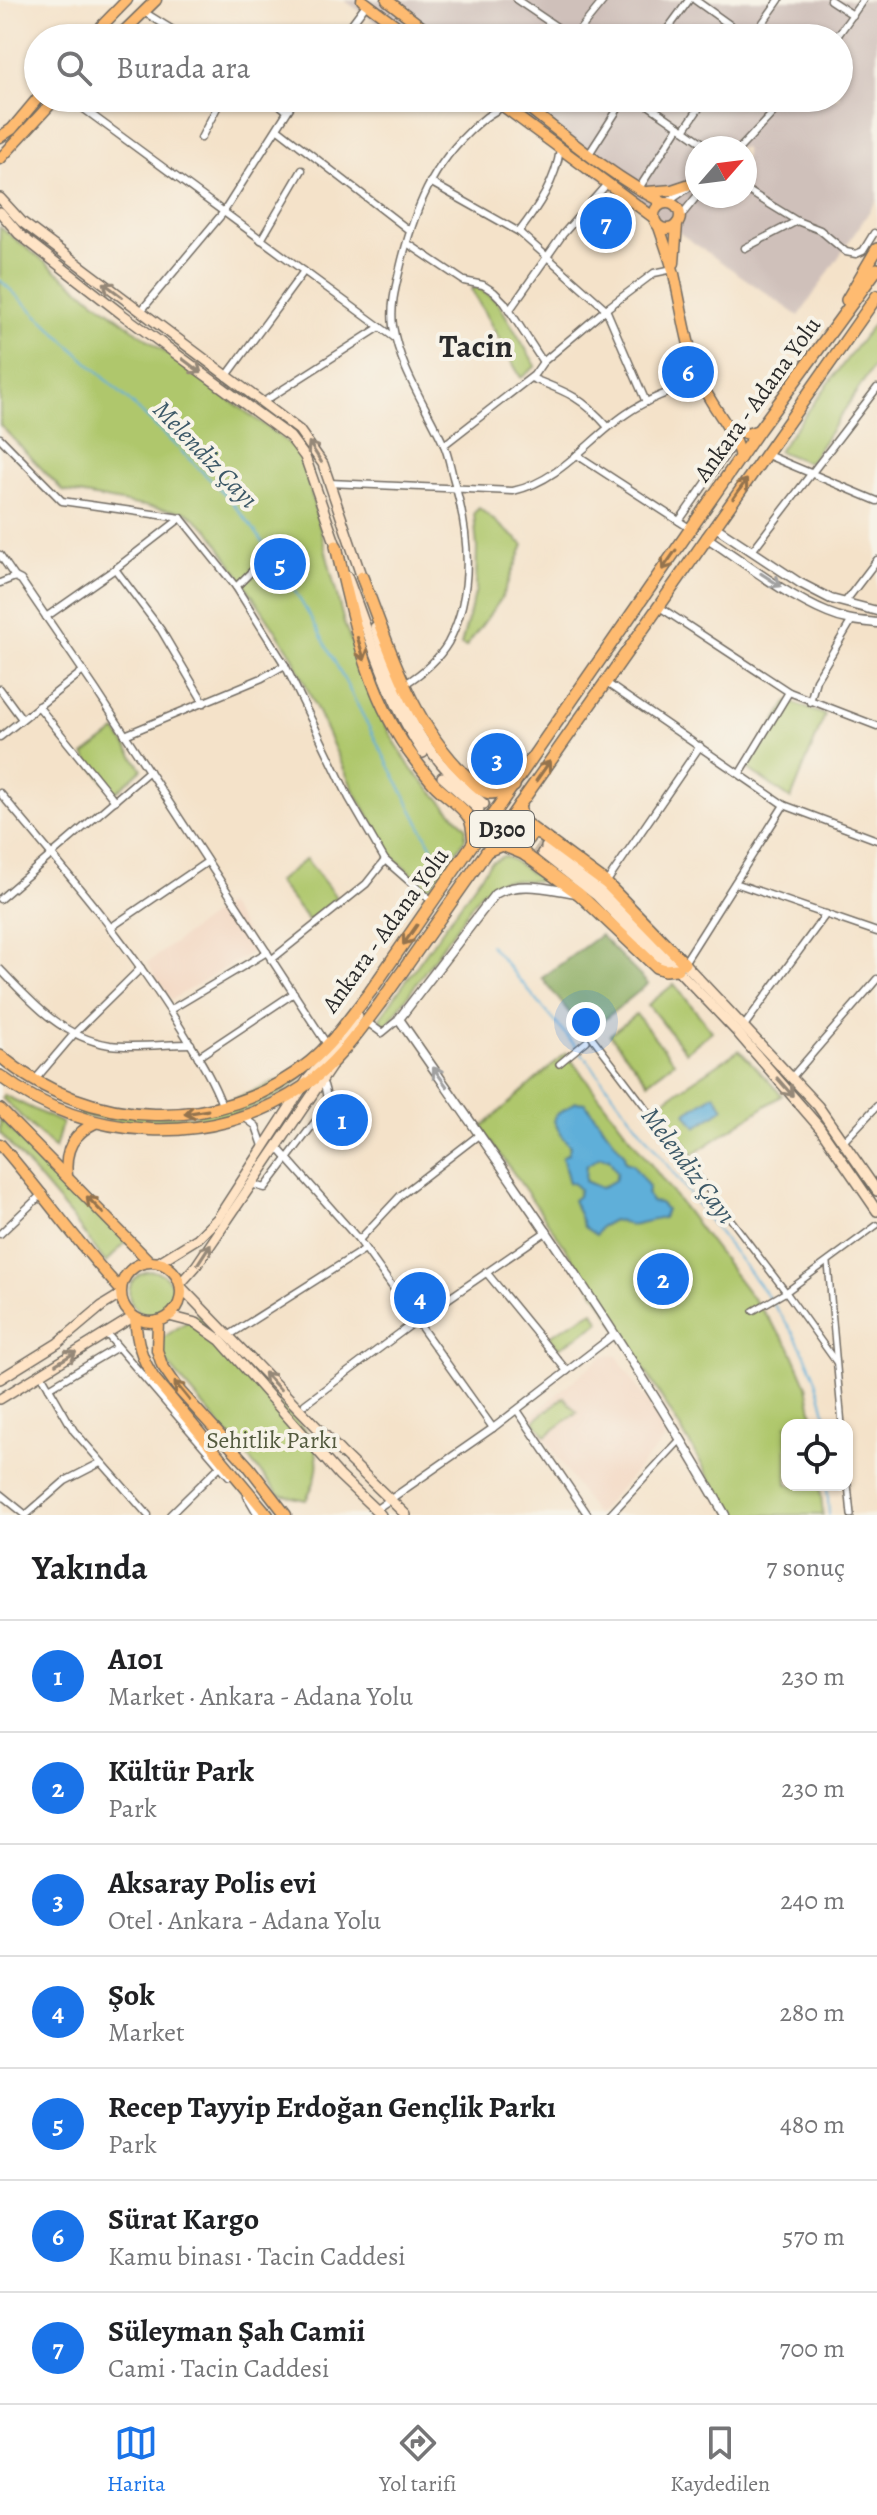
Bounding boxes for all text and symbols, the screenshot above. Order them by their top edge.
search box [24,24,853,112]
icon: search [52,46,96,90]
text: Burada ara [116,48,251,88]
north arrow [685,136,757,208]
pin: 7 [580,193,632,253]
one-way arrow [103,282,124,299]
street label: Ankara - Adana Yolu [686,310,828,489]
district label: Tacin [439,324,513,368]
pin: 6 [662,342,714,402]
one-way arrow [180,357,202,374]
water label: Melendiz Çayı [145,393,266,516]
one-way arrow [306,441,322,464]
one-way arrow [731,479,748,500]
pin: 5 [254,534,306,594]
one-way arrow [661,549,677,571]
one-way arrow [759,572,782,588]
one-way arrow [354,636,369,662]
pin: 3 [471,729,523,789]
one-way arrow [535,760,551,782]
road number: D300 [470,811,534,847]
street label: Ankara - Adana Yolu [314,841,456,1020]
one-way arrow [402,924,418,946]
your location [566,1002,606,1042]
one-way arrow [431,1066,448,1088]
one-way arrow [776,1076,794,1096]
pin: 1 [316,1090,368,1150]
water label: Melendiz Çayı [633,1100,744,1231]
one-way arrow [184,1105,209,1120]
one-way arrow [86,1196,105,1215]
one-way arrow [196,1244,212,1266]
pin: 2 [637,1249,689,1309]
pin: 4 [394,1268,446,1328]
one-way arrow [54,1350,77,1366]
one-way arrow [262,1371,281,1391]
one-way arrow [173,1381,190,1402]
map controls [781,1419,853,1491]
button: locate [781,1419,853,1491]
park label: Sehitlik Parkı [206,1424,338,1456]
text: Yakında [32,1544,148,1591]
text: 7 sonuç [766,1550,845,1585]
text: A101 [108,1639,163,1679]
text: 1 [53,1659,63,1694]
text: 230 m [781,1659,845,1694]
text: Market · Ankara - Adana Yolu [108,1679,413,1714]
text: Kültür Park [108,1751,254,1791]
text: 2 [52,1771,64,1806]
text: 230 m [781,1771,845,1806]
text: Park [108,1791,157,1826]
text: Aksaray Polis evi [108,1863,316,1903]
text: 3 [52,1883,64,1918]
text: 240 m [780,1883,845,1918]
text: Otel · Ankara - Adana Yolu [108,1903,381,1938]
text: Şok [108,1975,155,2015]
text: 4 [52,1995,64,2030]
text: 280 m [779,1995,845,2030]
text: Market [108,2015,184,2050]
text: Recep Tayyip Erdoğan Gençlik Parkı [108,2087,556,2127]
text: 5 [52,2107,64,2142]
text: 480 m [780,2107,845,2142]
text: Park [108,2127,157,2162]
text: Sürat Kargo [108,2199,259,2239]
text: 6 [52,2219,64,2254]
text: 570 m [782,2219,845,2254]
text: Kamu binası · Tacin Caddesi [108,2239,406,2274]
text: Süleyman Şah Camii [108,2311,365,2351]
text: 7 [52,2331,64,2366]
text: 700 m [780,2331,845,2366]
text: Cami · Tacin Caddesi [108,2351,329,2386]
tab: Harita [107,2421,165,2499]
tab: Yol tarifi [379,2421,456,2499]
tab: Kaydedilen [670,2421,770,2499]

